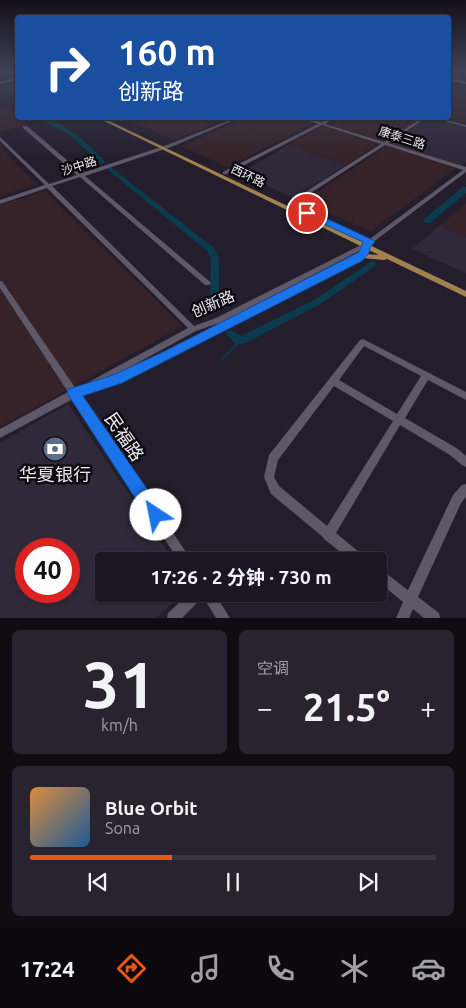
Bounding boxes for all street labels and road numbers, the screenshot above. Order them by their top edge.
street label: 康泰三路 [377,124,427,151]
street label: 沙中路 [60,154,98,177]
street label: 西环路 [229,162,267,189]
street label: 创新路 [189,287,237,320]
street label: 民福路 [101,408,148,464]

